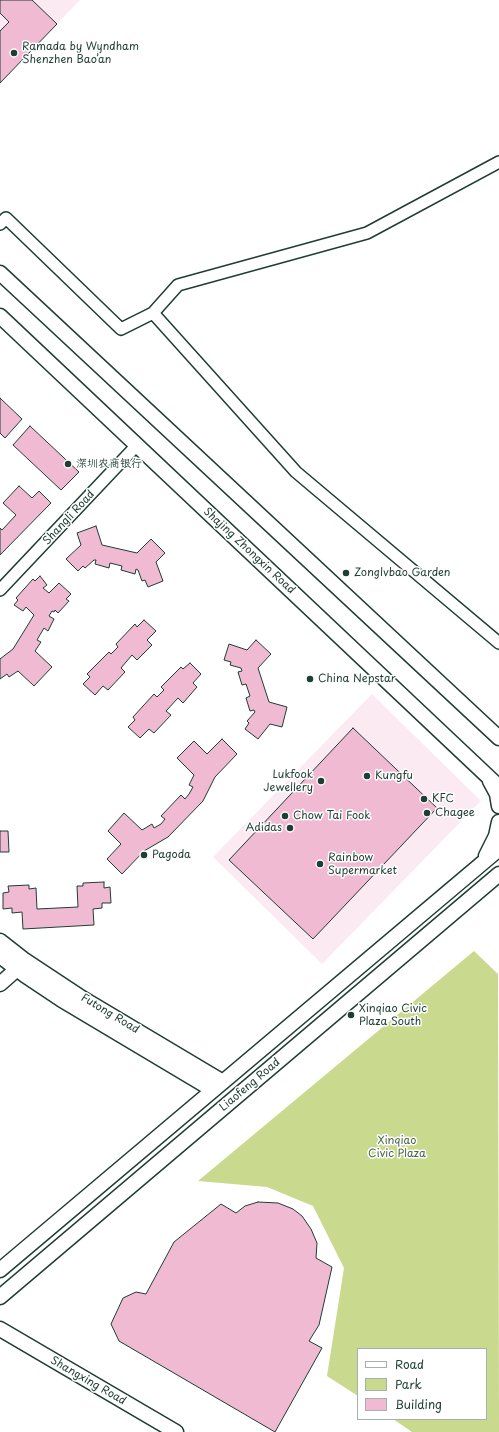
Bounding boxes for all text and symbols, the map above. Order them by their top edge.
place label: Ramada by Wyndham Shenzhen Bao’an [22,40,139,66]
marker: Ramada by Wyndham Shenzhen Bao’an [9,48,19,58]
place label: 深圳农商银行 [76,457,142,471]
marker: 深圳农商银行 [63,459,73,469]
street label: Shangli Road [40,488,98,548]
street label: Shajing Zhongxin Road [200,505,298,597]
place label: Zonglvbao Garden [354,566,450,580]
marker: Zonglvbao Garden [341,568,351,578]
place label: China Nepstar [318,672,396,686]
marker: China Nepstar [305,674,315,684]
place label: Lukfook Jewellery [263,768,313,794]
place label: Kungfu [375,769,413,783]
marker: Kungfu [362,771,372,781]
marker: Lukfook Jewellery [316,776,326,786]
place label: KFC [432,792,454,806]
marker: KFC [419,794,429,804]
place label: Chagee [435,806,475,820]
marker: Chagee [422,808,432,818]
place label: Chow Tai Fook [293,809,371,823]
marker: Chow Tai Fook [280,811,290,821]
place label: Adidas [245,821,282,835]
marker: Adidas [285,823,295,833]
place label: Pagoda [152,848,191,862]
marker: Pagoda [139,850,149,860]
place label: Rainbow Supermarket [328,851,397,877]
marker: Rainbow Supermarket [315,859,325,869]
street label: Futong Road [78,991,142,1037]
place label: Xinqiao Civic Plaza South [359,1002,427,1028]
marker: Xinqiao Civic Plaza South [346,1010,356,1020]
street label: Liaofeng Road [217,1056,283,1114]
park label: Xinqiao Civic Plaza [368,1134,426,1160]
legend [357,1348,487,1420]
street label: Shangxing Road [48,1354,128,1408]
text: Road [395,1355,424,1373]
text: Park [395,1375,422,1393]
text: Building [395,1395,442,1413]

